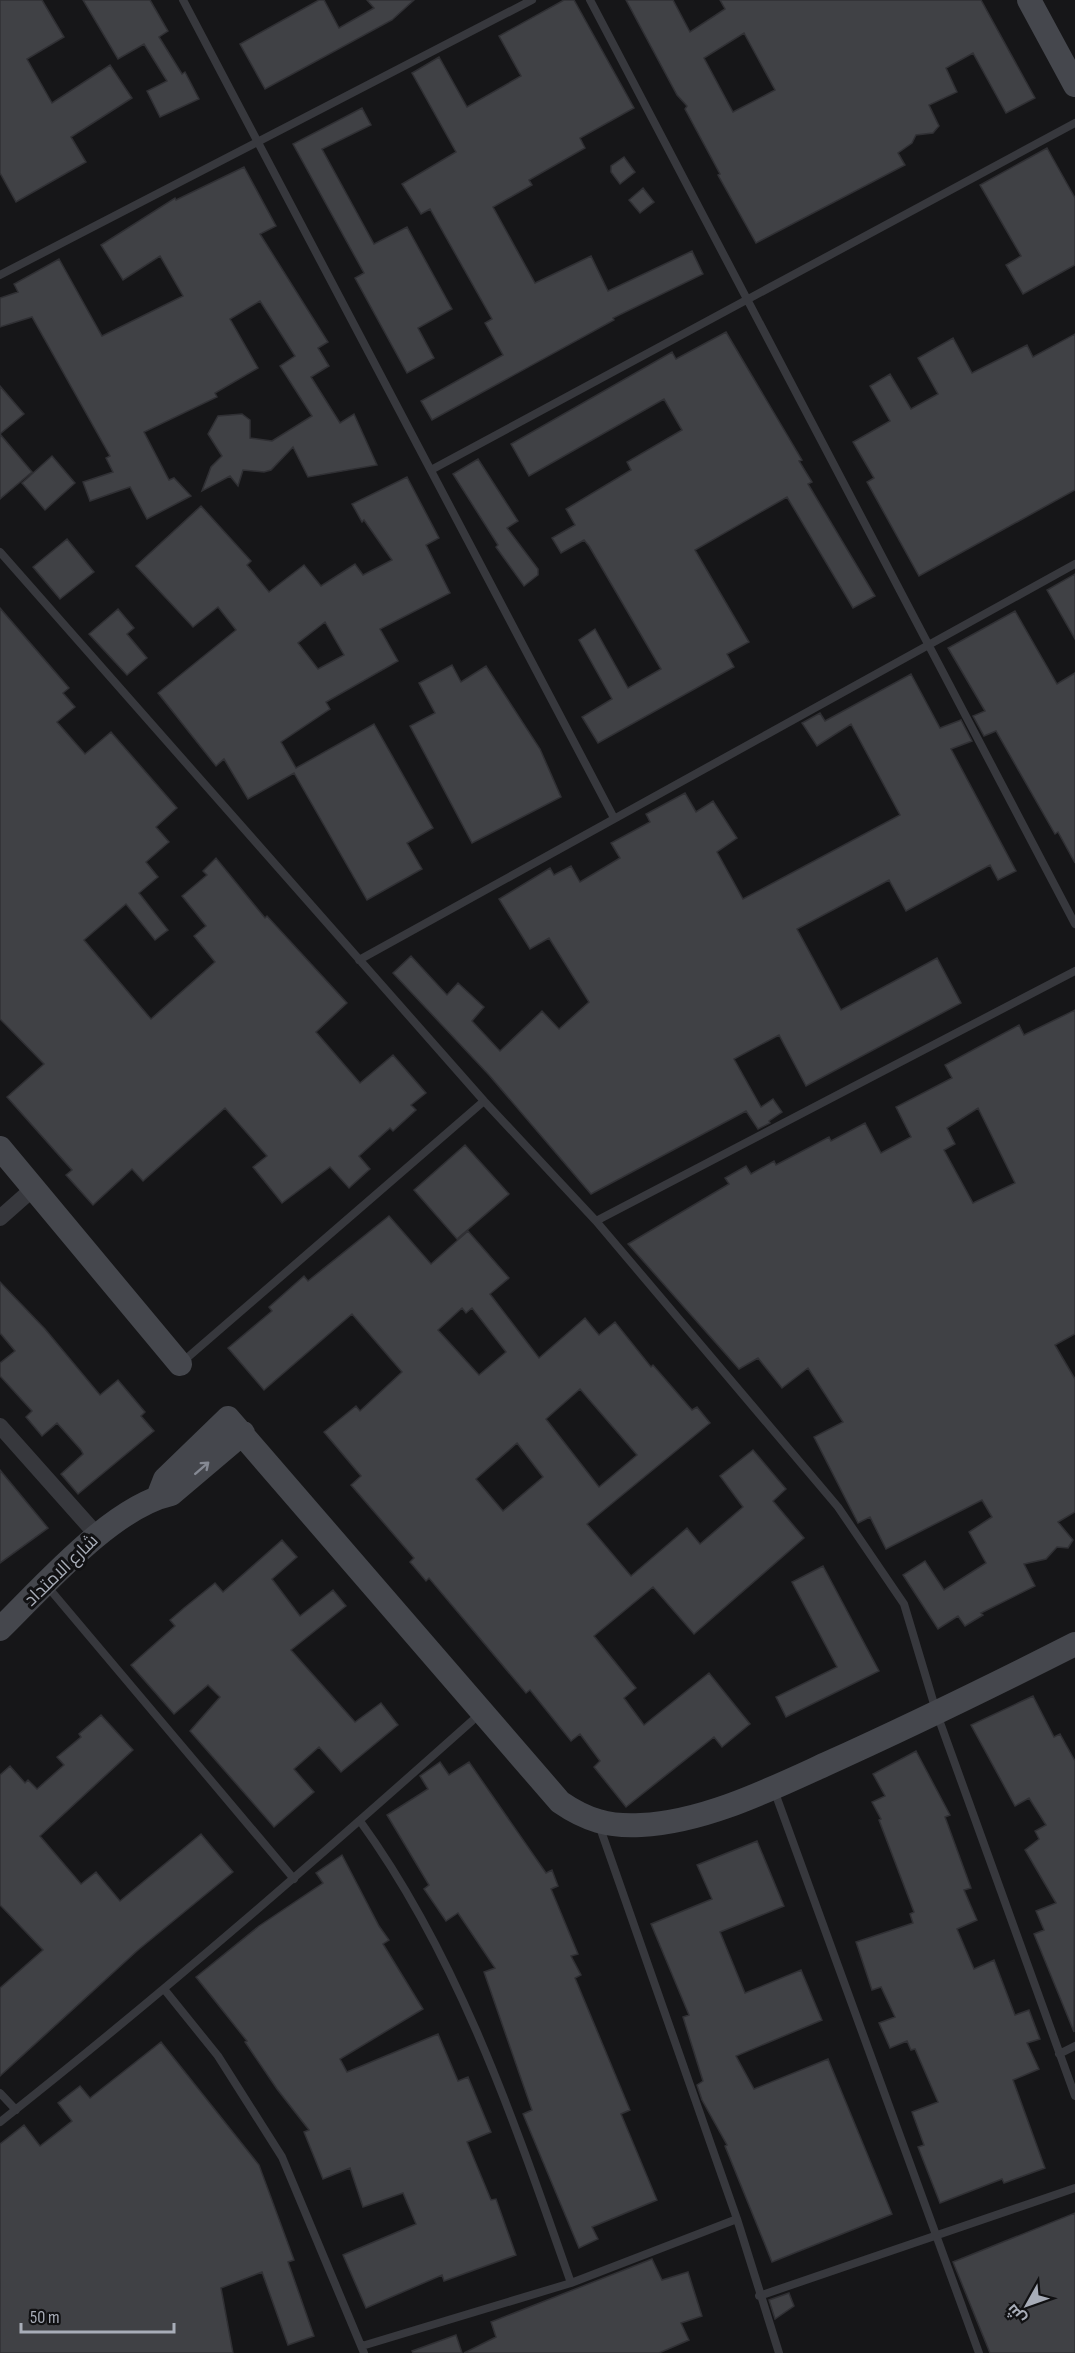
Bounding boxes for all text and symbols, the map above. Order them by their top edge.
one-way arrow [194,1461,209,1475]
street label: شارع الامتداد [20,1530,103,1611]
north arrow [997,2275,1057,2335]
scale bar [21,2296,174,2334]
text: ش [1003,2300,1031,2328]
text: 50 m [30,2307,60,2328]

